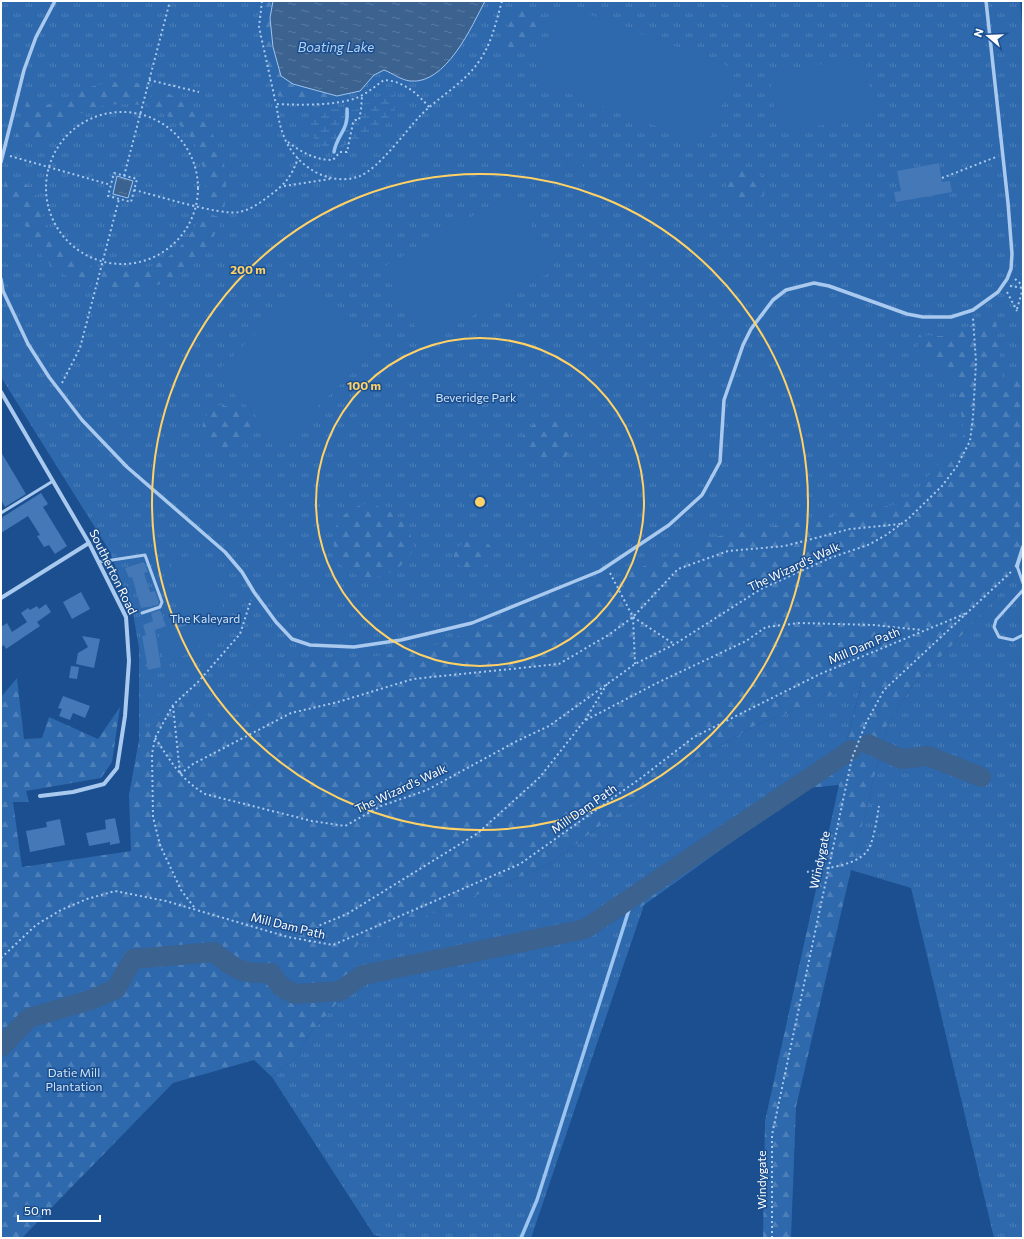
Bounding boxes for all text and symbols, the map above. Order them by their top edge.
north arrow [968,16,1008,56]
text: N [971,27,986,39]
water label: Boating Lake [298,39,374,55]
text: 200 m [230,262,266,276]
text: 100 m [347,378,381,392]
park label: Beveridge Park [435,390,517,404]
centre of rings [473,495,487,509]
street label: Southerton Road [87,527,141,617]
street label: The Wizard's Walk [745,538,842,594]
park label: The Kaleyard [170,611,240,625]
street label: Mill Dam Path [826,624,902,666]
street label: The Wizard's Walk [352,760,449,816]
street label: Mill Dam Path [548,781,619,836]
street label: Windygate [806,829,832,890]
street label: Mill Dam Path [249,909,327,941]
park label: Datie Mill Plantation [46,1065,102,1093]
street label: Windygate [754,1150,768,1210]
scale bar [18,1197,100,1223]
text: 50 m [24,1203,52,1217]

